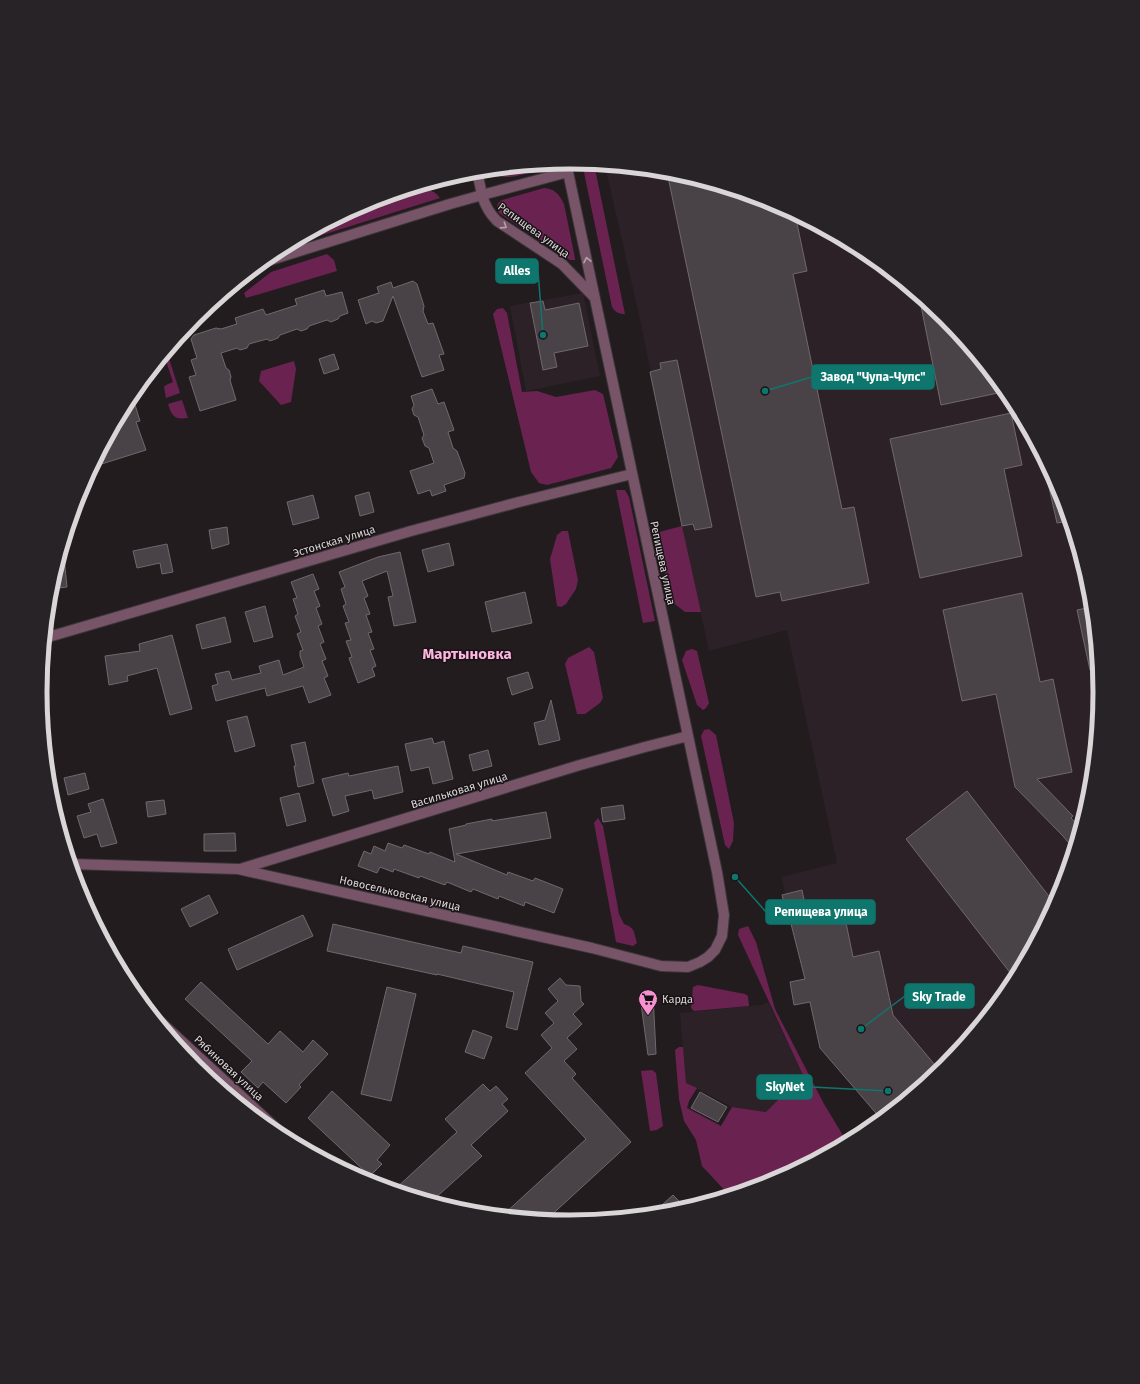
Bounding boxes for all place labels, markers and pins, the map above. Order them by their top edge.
callout: Alles [496,259,538,283]
callout: Завод "Чупа-Чупс" [812,365,934,389]
callout: Репищева улица [766,900,875,924]
callout: Sky Trade [905,984,974,1008]
supermarket icon: Карда [637,988,659,1016]
place label: Карда [662,993,693,1006]
callout: SkyNet [757,1075,812,1099]

